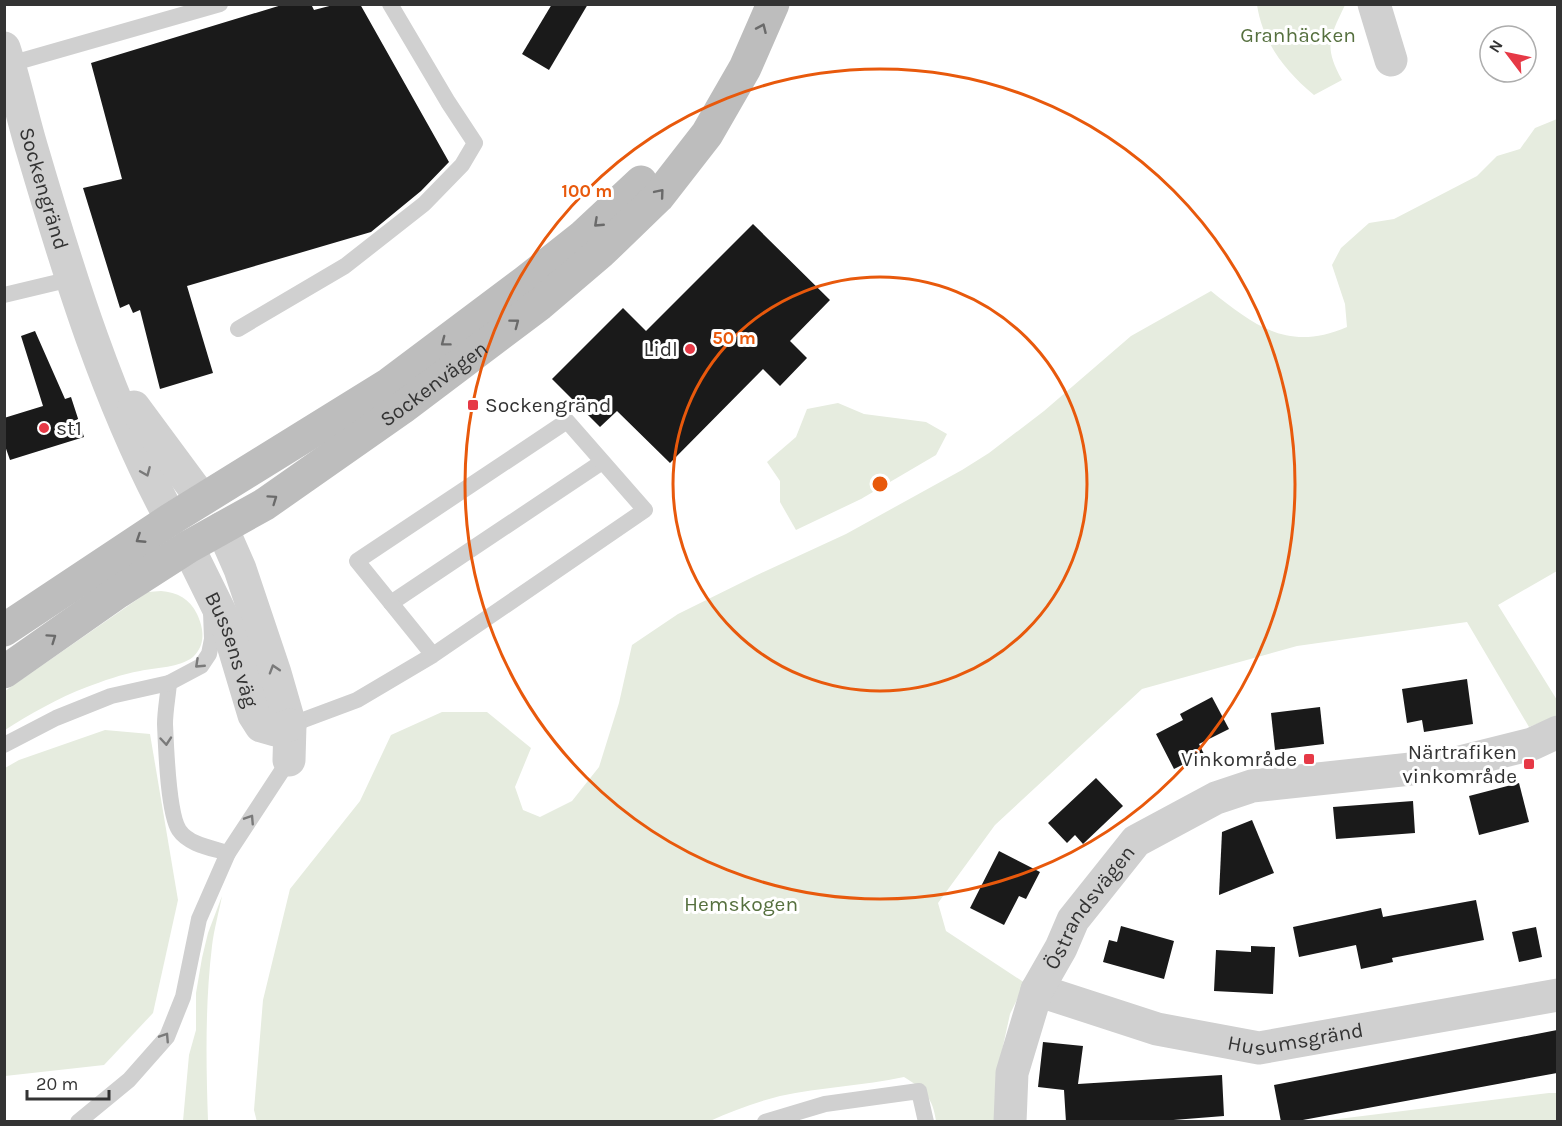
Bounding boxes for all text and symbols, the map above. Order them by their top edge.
one-way arrow [755,23,767,34]
park label: Granhäcken [1240,23,1356,47]
north arrow [1478,24,1538,84]
text: N [1485,36,1507,56]
street label: Sockengränd [14,125,74,253]
text: 100 m [562,180,612,202]
one-way arrow [653,189,664,200]
one-way arrow [594,215,605,226]
one-way arrow [509,319,520,330]
text: 50 m [712,327,756,349]
one-way arrow [440,335,451,346]
street label: Sockenvägen [376,336,492,432]
place label: Lidl [644,337,678,361]
marker: Lidl [683,342,697,356]
place label: Sockengränd [485,393,611,417]
marker: Sockengränd [466,398,480,412]
place label: st1 [56,416,82,440]
marker: st1 [37,421,51,435]
one-way arrow [139,465,151,476]
centre of rings [870,474,890,494]
one-way arrow [266,495,277,506]
one-way arrow [136,532,147,543]
street label: Bussens väg [200,588,263,710]
one-way arrow [45,634,56,645]
one-way arrow [195,657,206,668]
one-way arrow [269,664,281,675]
one-way arrow [160,737,173,746]
place label: Närtrafiken vinkområde [1402,740,1517,788]
place label: Vinkområde [1181,747,1297,771]
marker: Vinkområde [1302,752,1316,766]
marker: Närtrafiken vinkområde [1522,757,1536,771]
one-way arrow [243,815,255,825]
street label: Östrandsvägen [1039,841,1140,974]
park label: Hemskogen [684,892,798,916]
street label: Husumsgränd [1226,1018,1365,1061]
one-way arrow [157,1033,168,1044]
scale bar [27,1063,110,1101]
text: 20 m [36,1073,78,1095]

